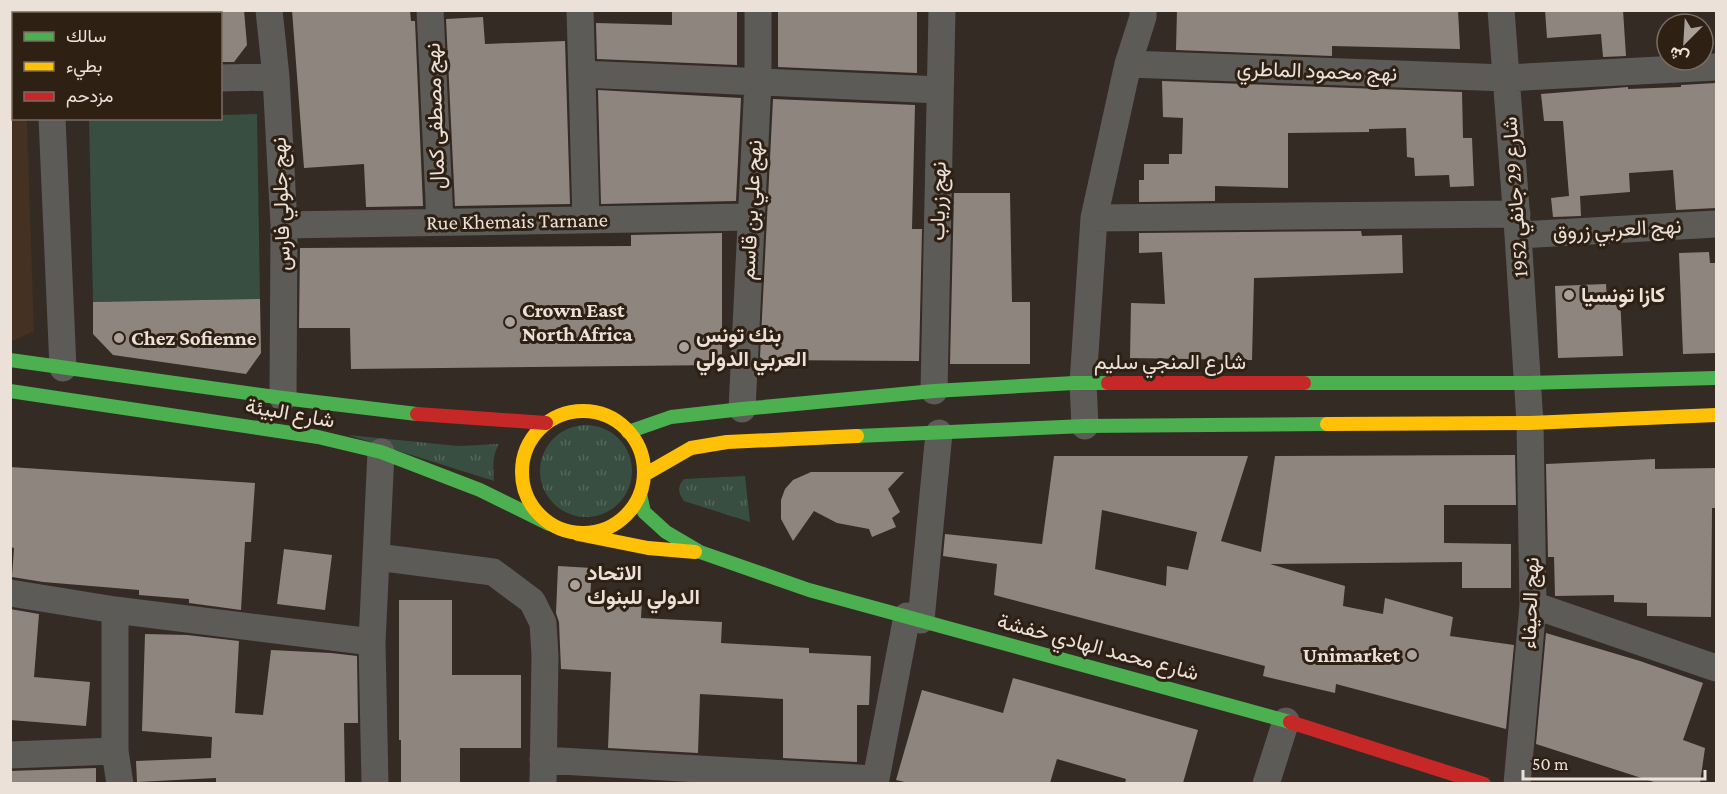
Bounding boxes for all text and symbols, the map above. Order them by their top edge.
legend [12,12,222,120]
north arrow [1655,12,1715,72]
text: سالك [66,26,106,46]
street label: نهج مصطفى كمال [420,42,452,190]
text: ش [1667,43,1692,67]
text: بطيء [66,56,102,81]
street label: نهج محمود الماطري [1236,56,1398,91]
text: مزدحم [66,86,113,108]
street label: شارع 29 جانفي 1952 [1497,115,1538,278]
street label: نهج جلولي فارس [267,136,300,271]
street label: نهج علي بن قاسم [735,139,772,281]
street label: نهج زرياب [925,161,953,241]
street label: Rue Khemais Tarnane [426,207,608,235]
street label: نهج العربي زروق [1552,214,1682,249]
place label: كازا تونسيا [1581,283,1665,308]
marker: كازا تونسيا [1562,288,1576,302]
place label: Crown East North Africa [522,298,633,346]
marker: Crown East North Africa [503,315,517,329]
place label: بنك تونس العربي الدولي [696,323,807,376]
place label: Chez Sofienne [131,326,257,350]
marker: Chez Sofienne [112,331,126,345]
marker: بنك تونس العربي الدولي [677,340,691,354]
street label: شارع المنجي سليم [1094,350,1246,379]
street label: شارع البيئة [243,393,337,435]
street label: نهج الحيفاء [1516,557,1546,650]
place label: الاتحاد الدولي للبنوك [587,561,700,614]
marker: الاتحاد الدولي للبنوك [568,578,582,592]
street label: شارع محمد الهادي خفشة [993,609,1201,690]
place label: Unimarket [1303,643,1400,667]
marker: Unimarket [1405,648,1419,662]
scale bar [1523,743,1704,781]
text: 50 m [1532,754,1569,774]

